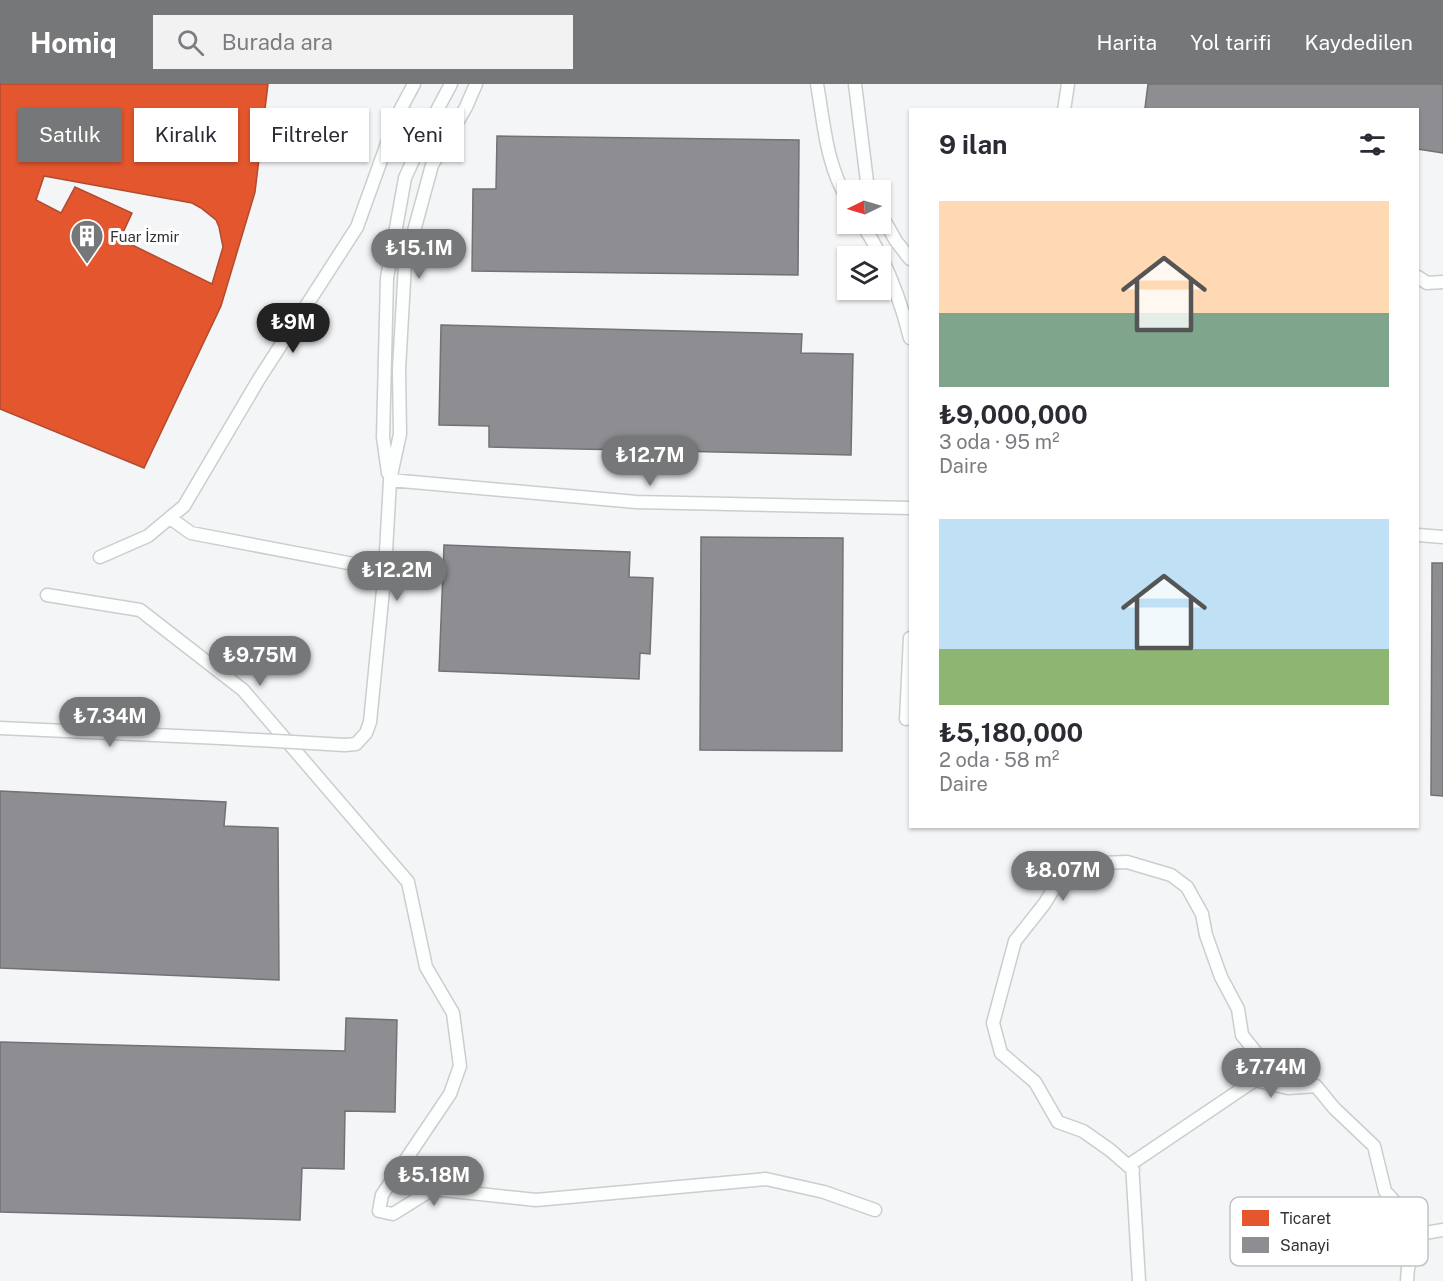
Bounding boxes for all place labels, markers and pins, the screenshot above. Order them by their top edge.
building icon: Fuar İzmir [69,218,105,265]
place label: Fuar İzmir [110,227,179,245]
pin: ₺15.1M [370,229,468,280]
pin: ₺9M [264,303,322,354]
pin: ₺12.7M [601,436,699,487]
pin: ₺12.2M [348,551,446,602]
pin: ₺9.75M [211,636,309,687]
pin: ₺7.34M [61,697,159,748]
pin: ₺8.07M [1014,851,1112,902]
pin: ₺7.74M [1222,1048,1320,1099]
pin: ₺5.18M [385,1156,483,1207]

